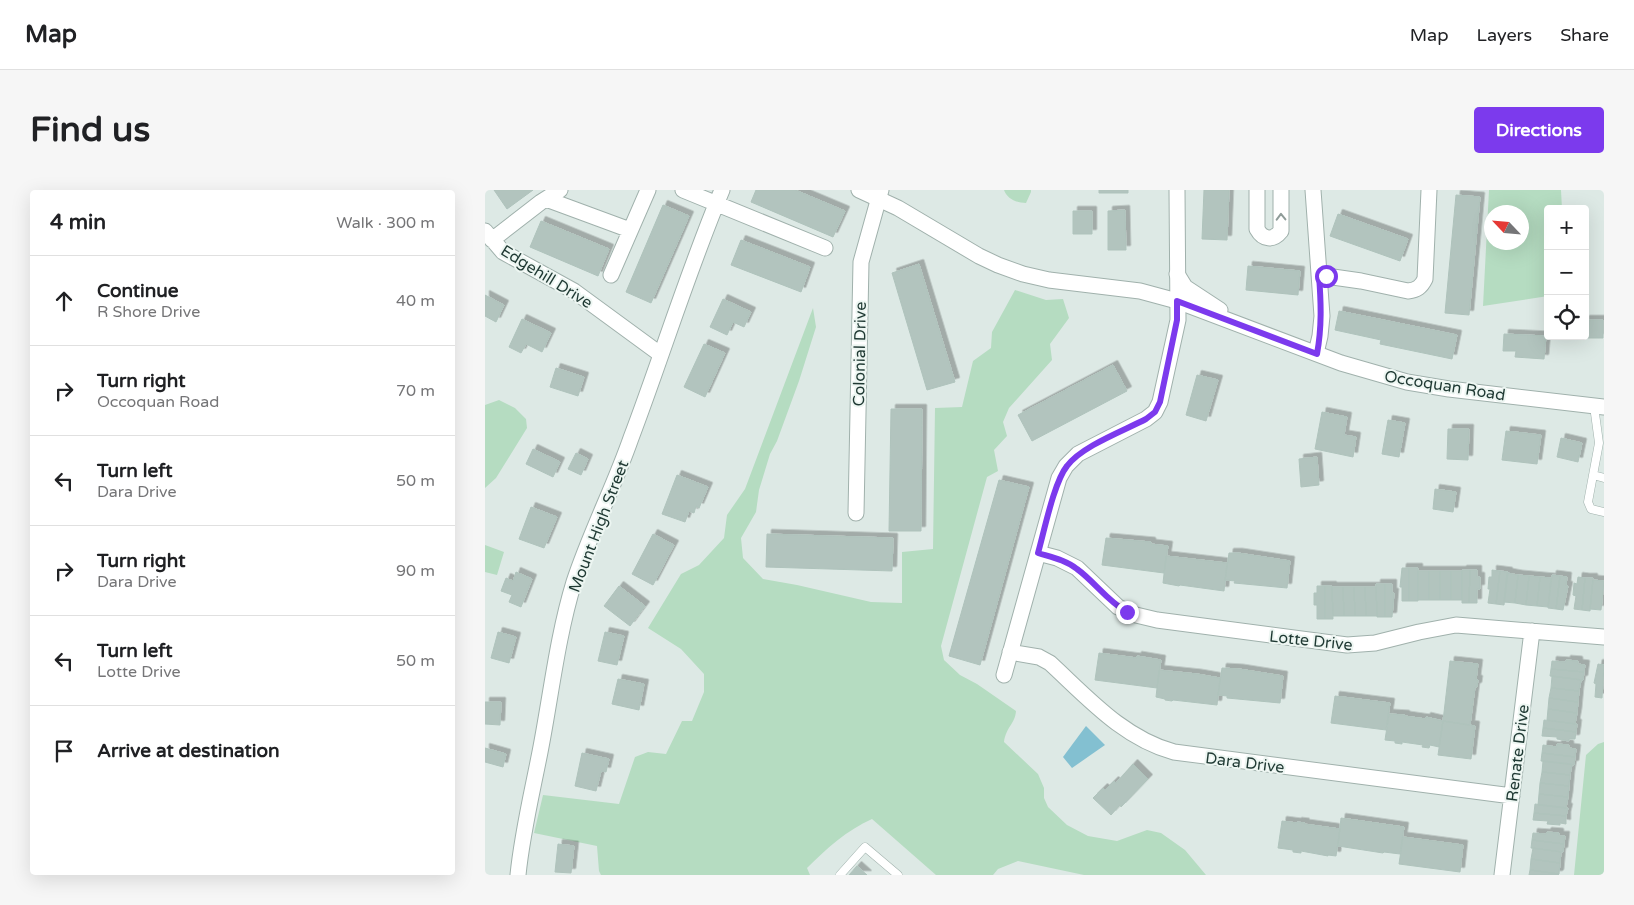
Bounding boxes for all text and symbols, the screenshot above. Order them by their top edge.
text: Map [25,20,77,49]
text: Map [1410,24,1449,46]
text: Layers [1477,24,1532,46]
text: Share [1560,24,1609,46]
button: Directions [1474,107,1604,153]
text: Find us [30,109,150,151]
north arrow [1484,205,1529,250]
map controls [1544,205,1589,340]
button: + [1544,205,1589,250]
text: 4 min [50,210,106,235]
text: Walk · 300 m [336,213,435,233]
one-way arrow [1276,213,1286,220]
street label: Edgehill Drive [497,241,596,313]
button: − [1544,250,1589,295]
route start [1315,265,1338,288]
text: Continue [97,280,179,302]
icon: ahead [50,287,78,315]
text: 40 m [396,291,435,311]
button: locate [1544,295,1589,340]
text: R Shore Drive [97,302,200,322]
street label: Colonial Drive [849,302,871,406]
street label: Occoquan Road [1383,367,1507,405]
text: Turn right [97,370,185,392]
icon: right [50,377,78,405]
text: 70 m [396,381,435,401]
text: Occoquan Road [97,392,219,412]
street label: Mount High Street [564,457,633,595]
text: Turn left [97,460,173,482]
icon: left [50,467,78,495]
text: 50 m [396,471,435,491]
text: Dara Drive [97,482,177,502]
text: Turn right [97,550,185,572]
icon: right [50,557,78,585]
text: 90 m [396,561,435,581]
text: Dara Drive [97,572,177,592]
route end [1116,601,1139,624]
street label: Lotte Drive [1268,627,1354,655]
text: Turn left [97,640,173,662]
icon: left [50,647,78,675]
text: 50 m [396,651,435,671]
text: Lotte Drive [97,662,181,682]
street label: Renate Drive [1502,703,1534,803]
icon: arrive [50,737,78,765]
text: Arrive at destination [97,740,280,762]
street label: Dara Drive [1204,748,1286,778]

